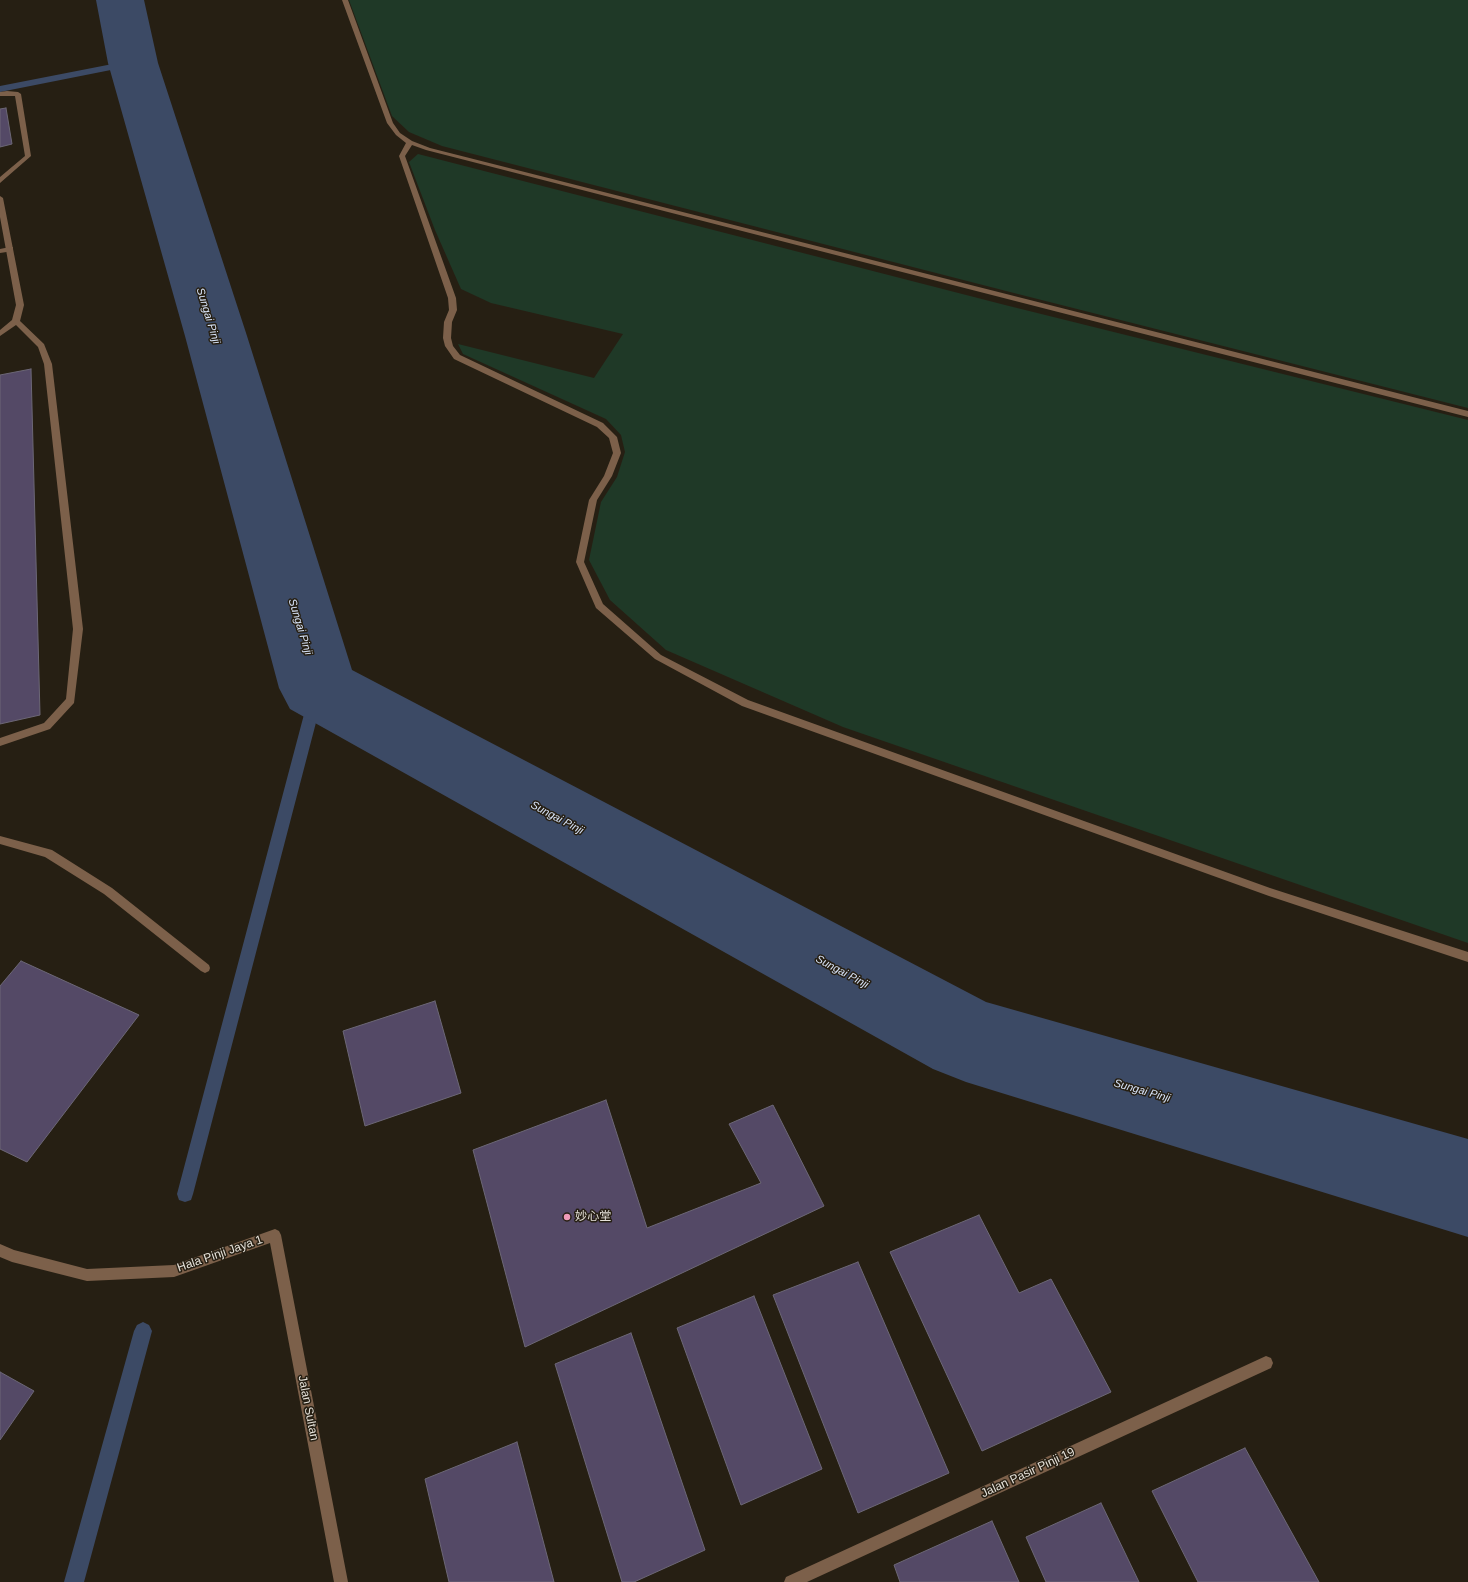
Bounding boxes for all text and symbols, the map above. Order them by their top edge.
water label: Sungai Pinji [193,286,223,346]
water label: Sungai Pinji [285,597,315,657]
water label: Sungai Pinji [528,799,586,837]
water label: Sungai Pinji [813,953,871,991]
water label: Sungai Pinji [1112,1077,1172,1105]
place label: 妙心堂 [575,1210,611,1224]
marker: 妙心堂 [562,1212,572,1222]
street label: Hala Pinji Jaya 1 [175,1233,265,1275]
street label: Jalan Sultan [295,1374,321,1442]
street label: Jalan Pasir Pinji 19 [979,1445,1077,1501]

